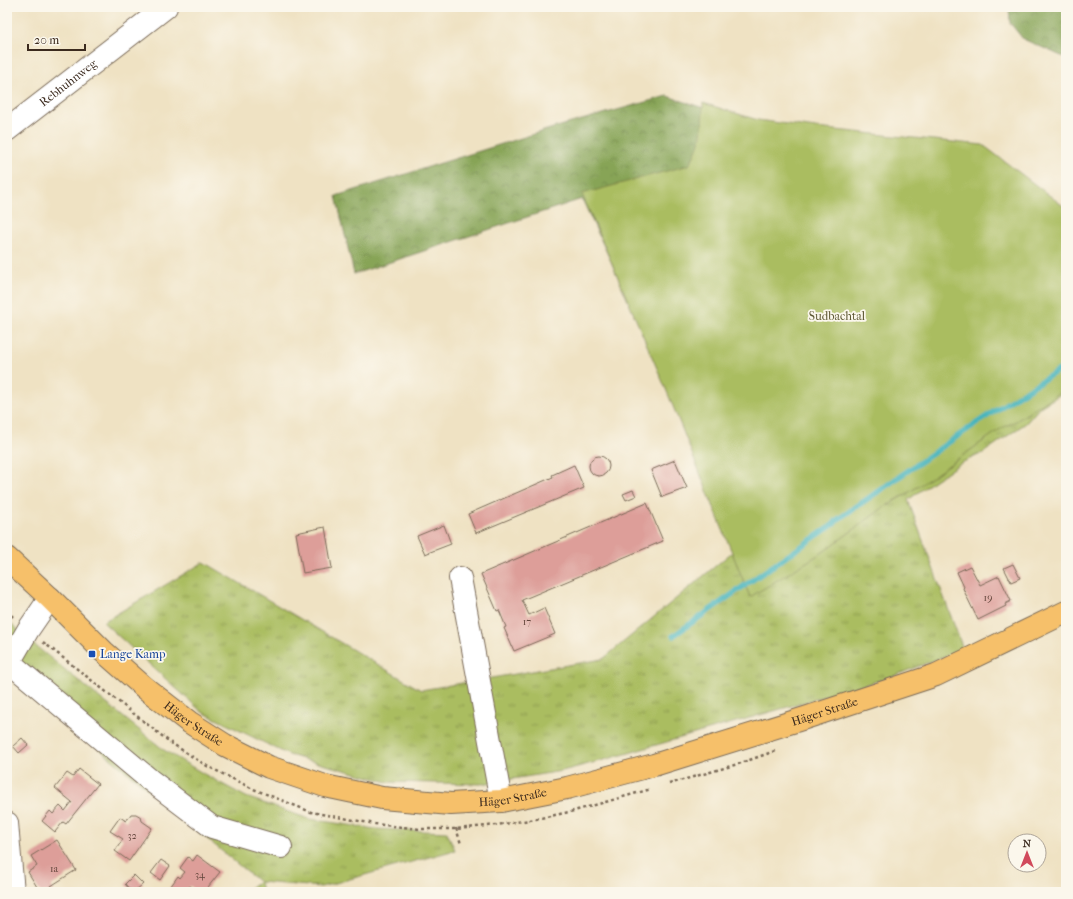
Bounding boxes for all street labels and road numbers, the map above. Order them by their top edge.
street label: Rebhuhnweg [36,56,100,109]
street label: Häger Straße [790,694,860,729]
street label: Häger Straße [161,698,226,749]
street label: Häger Straße [478,785,548,809]

